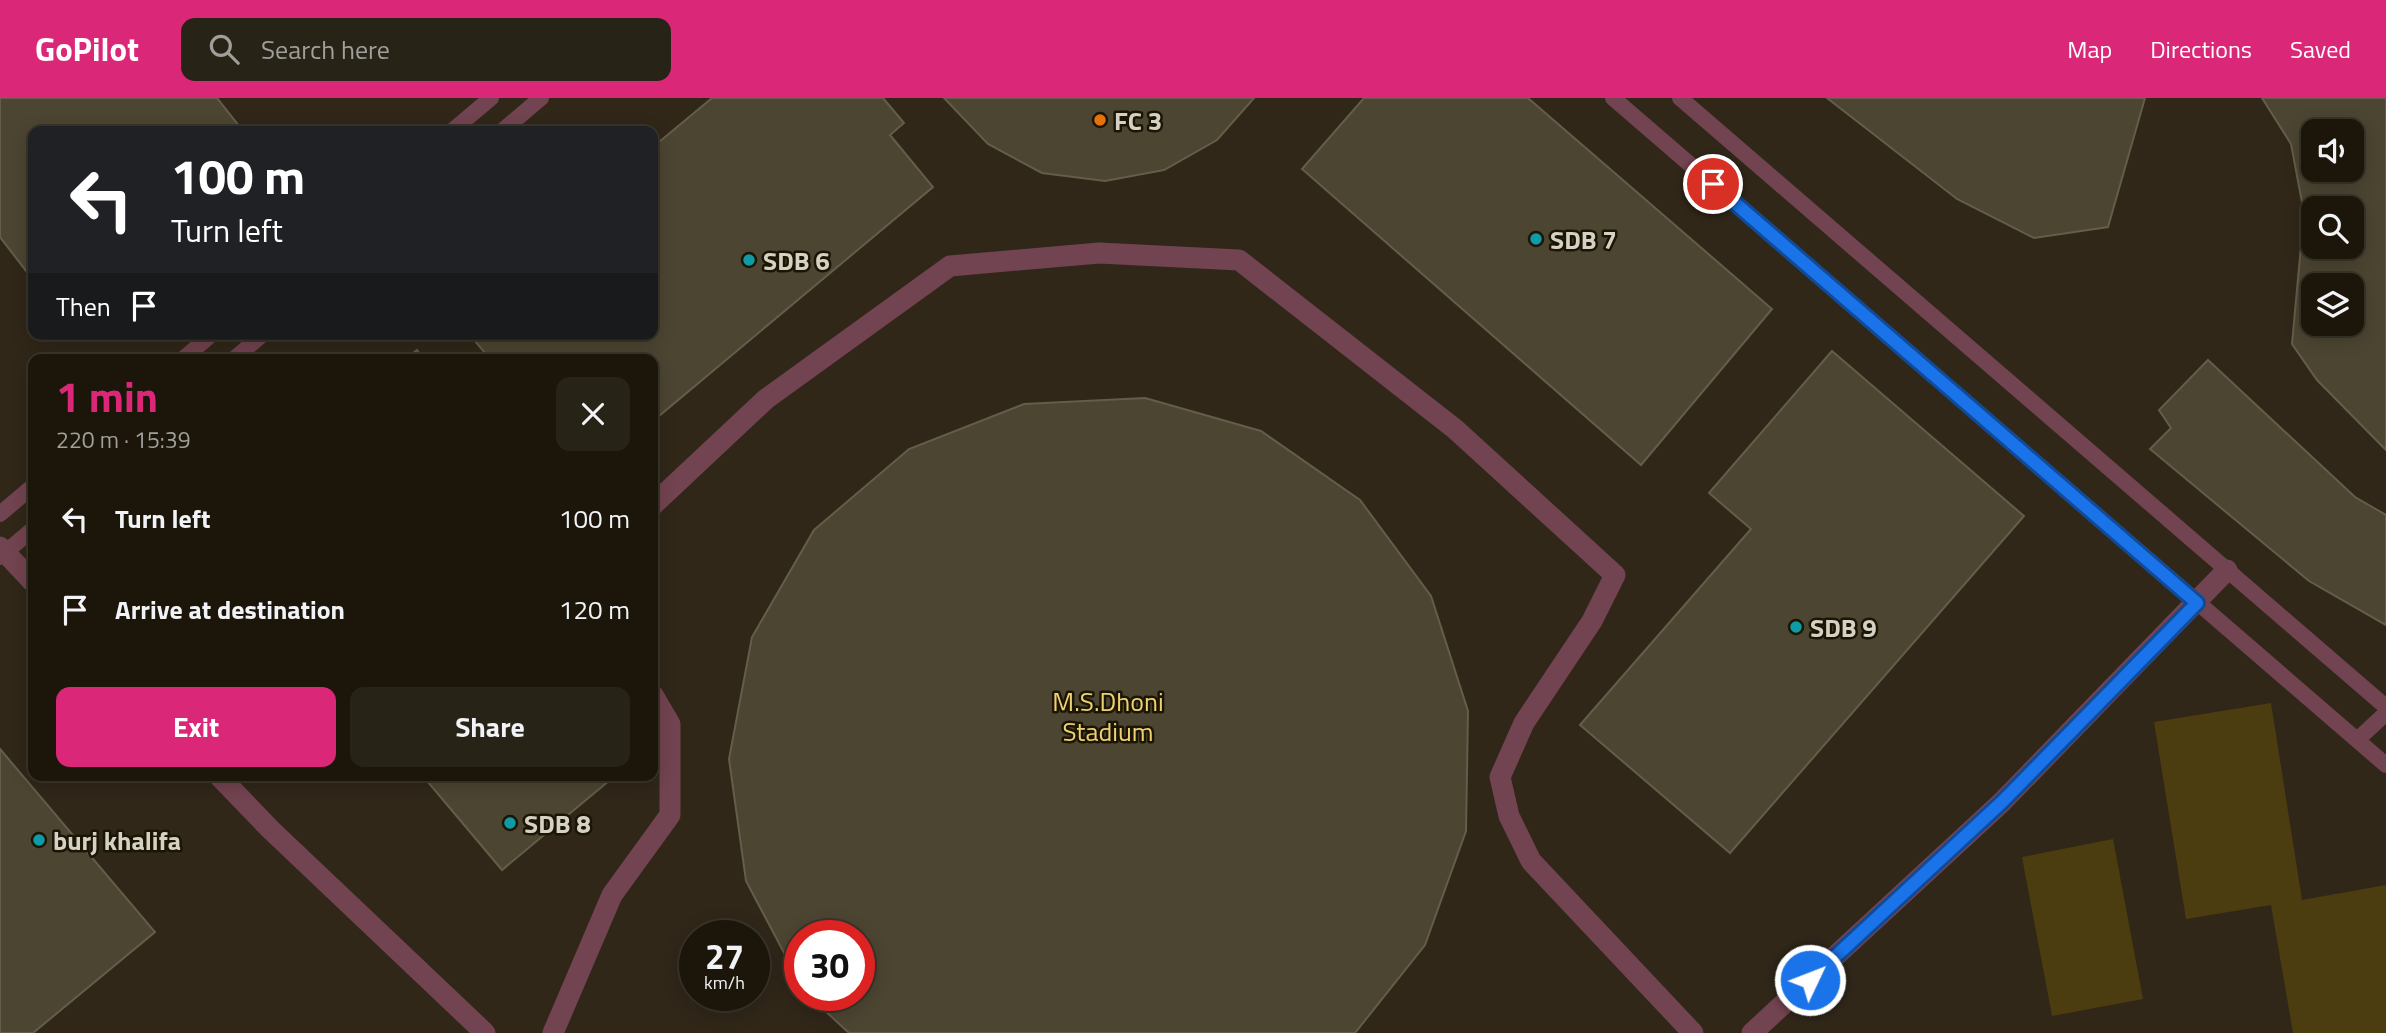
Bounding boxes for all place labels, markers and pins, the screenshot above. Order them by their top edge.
place label: FC 3 [1114,101,1162,140]
marker: FC 3 [1092,112,1108,128]
pin [1683,154,1743,214]
place label: SDB 7 [1550,220,1617,259]
marker: SDB 7 [1528,231,1544,247]
place label: SDB 6 [763,241,830,280]
marker: SDB 6 [741,252,757,268]
place label: SDB 9 [1810,608,1877,647]
marker: SDB 9 [1788,619,1804,635]
place label: SDB 8 [524,804,591,843]
marker: SDB 8 [502,815,518,831]
place label: burj khalifa [53,821,181,860]
marker: burj khalifa [31,832,47,848]

